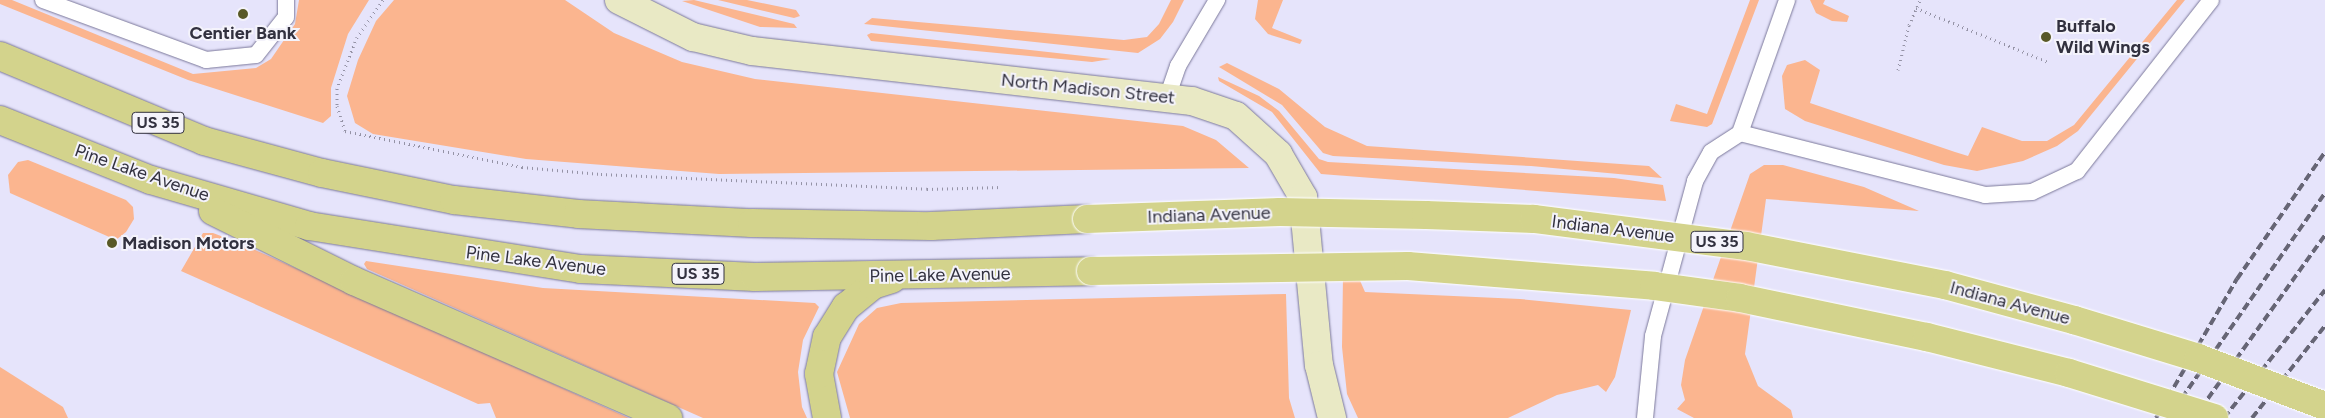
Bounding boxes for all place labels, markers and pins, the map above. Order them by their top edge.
marker: Centier Bank [237,8,249,20]
place label: Buffalo Wild Wings [2056,16,2150,58]
place label: Centier Bank [190,22,296,44]
marker: Buffalo Wild Wings [2040,31,2052,43]
place label: Madison Motors [122,232,254,254]
marker: Madison Motors [106,237,118,249]

